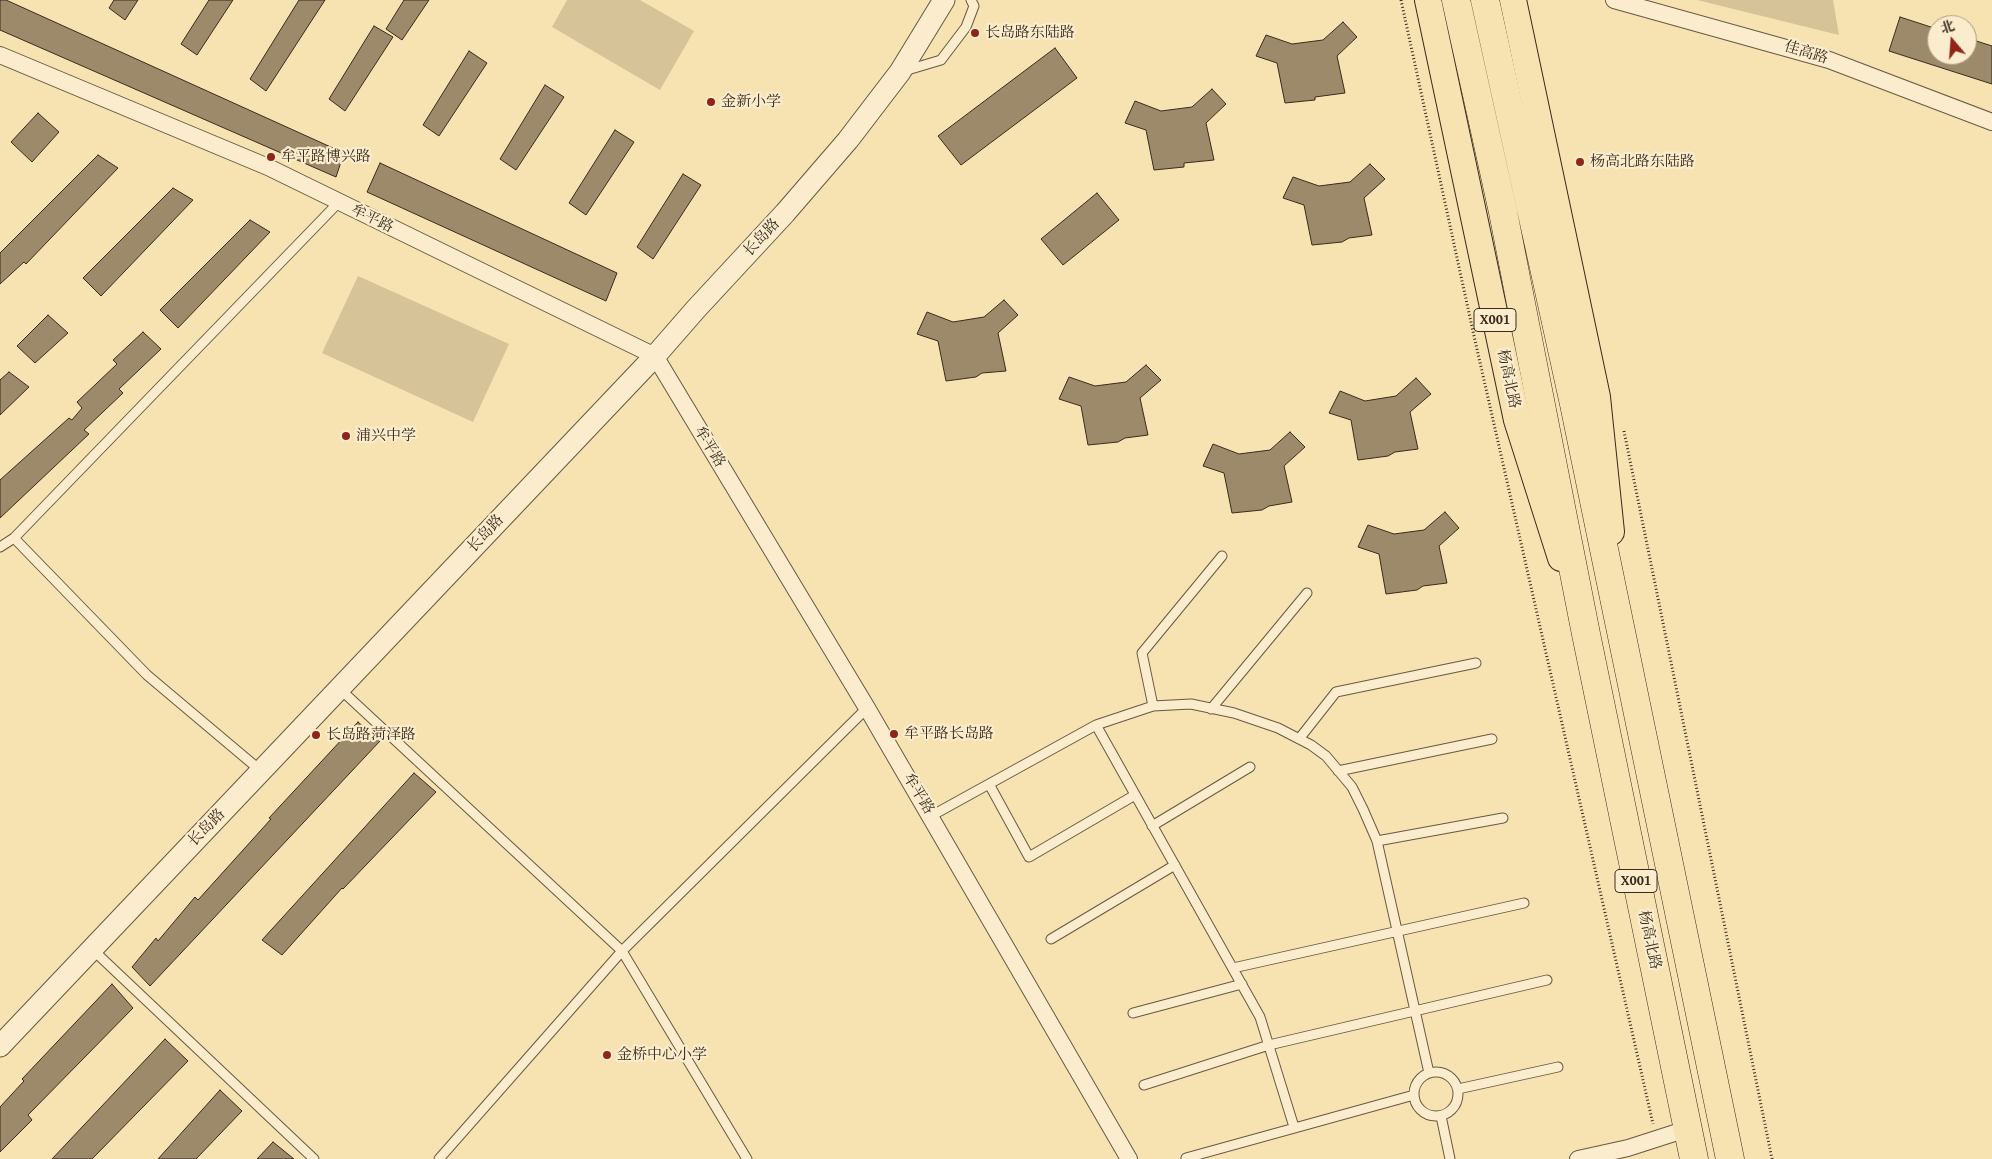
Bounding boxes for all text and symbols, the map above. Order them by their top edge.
north arrow [1927,15,1977,65]
text: 北 [1938,15,1957,38]
place label: 长岛路东陆路 [985,24,1075,42]
marker: 长岛路东陆路 [969,27,981,39]
street label: 佳高路 [1782,38,1830,68]
place label: 金新小学 [721,93,781,111]
marker: 金新小学 [705,96,717,108]
place label: 牟平路博兴路 [281,148,371,166]
marker: 牟平路博兴路 [265,151,277,163]
place label: 杨高北路东陆路 [1590,153,1695,171]
marker: 杨高北路东陆路 [1574,156,1586,168]
street label: 牟平路 [348,201,396,237]
street label: 长岛路 [740,215,784,261]
road number: X001 [1474,308,1516,332]
street label: 杨高北路 [1493,348,1523,410]
street label: 牟平路 [690,423,728,471]
place label: 浦兴中学 [356,427,416,445]
marker: 浦兴中学 [340,430,352,442]
street label: 长岛路 [464,511,508,557]
place label: 牟平路长岛路 [904,725,994,743]
place label: 长岛路菏泽路 [326,726,416,744]
marker: 牟平路长岛路 [888,728,900,740]
marker: 长岛路菏泽路 [310,729,322,741]
street label: 牟平路 [899,770,937,818]
street label: 长岛路 [185,806,229,850]
road number: X001 [1615,869,1657,892]
street label: 杨高北路 [1634,909,1664,971]
place label: 金桥中心小学 [617,1046,707,1064]
marker: 金桥中心小学 [601,1049,613,1061]

